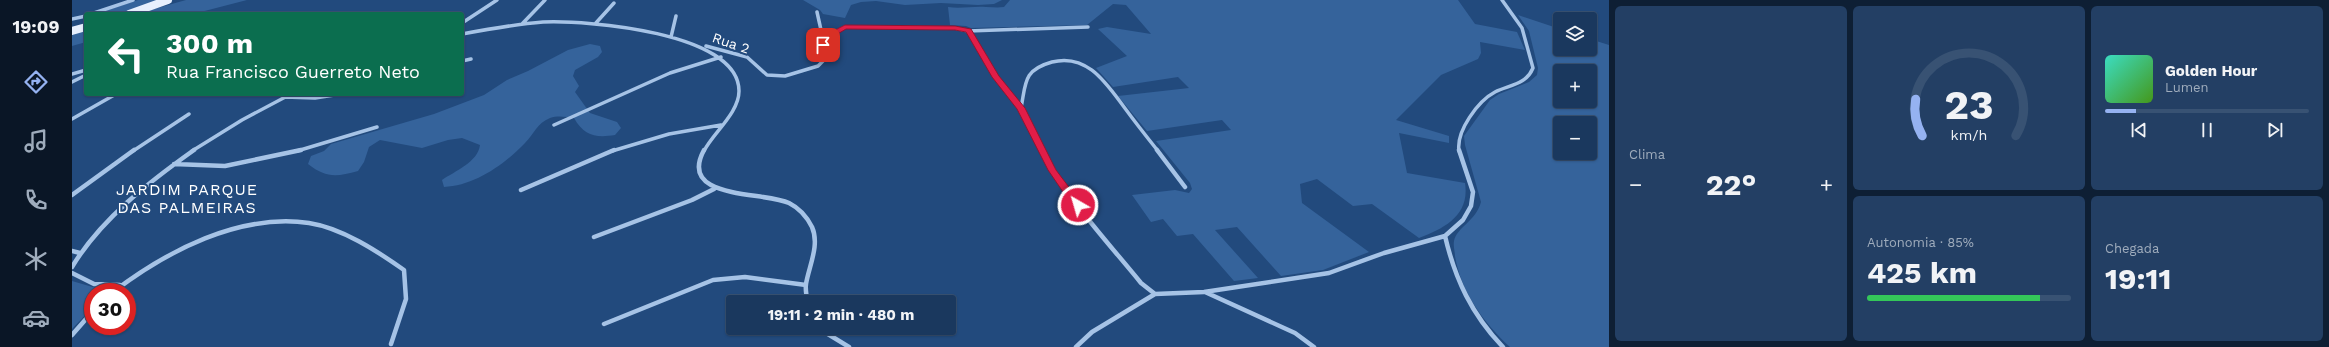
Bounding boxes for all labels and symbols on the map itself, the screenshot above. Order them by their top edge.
pin [806,28,840,62]
street label: Rua 2 [710,29,752,57]
district label: JARDIM PARQUE DAS PALMEIRAS [116,180,258,217]
position arrow [1057,184,1099,226]
speed limit sign: 30 [84,283,136,335]

